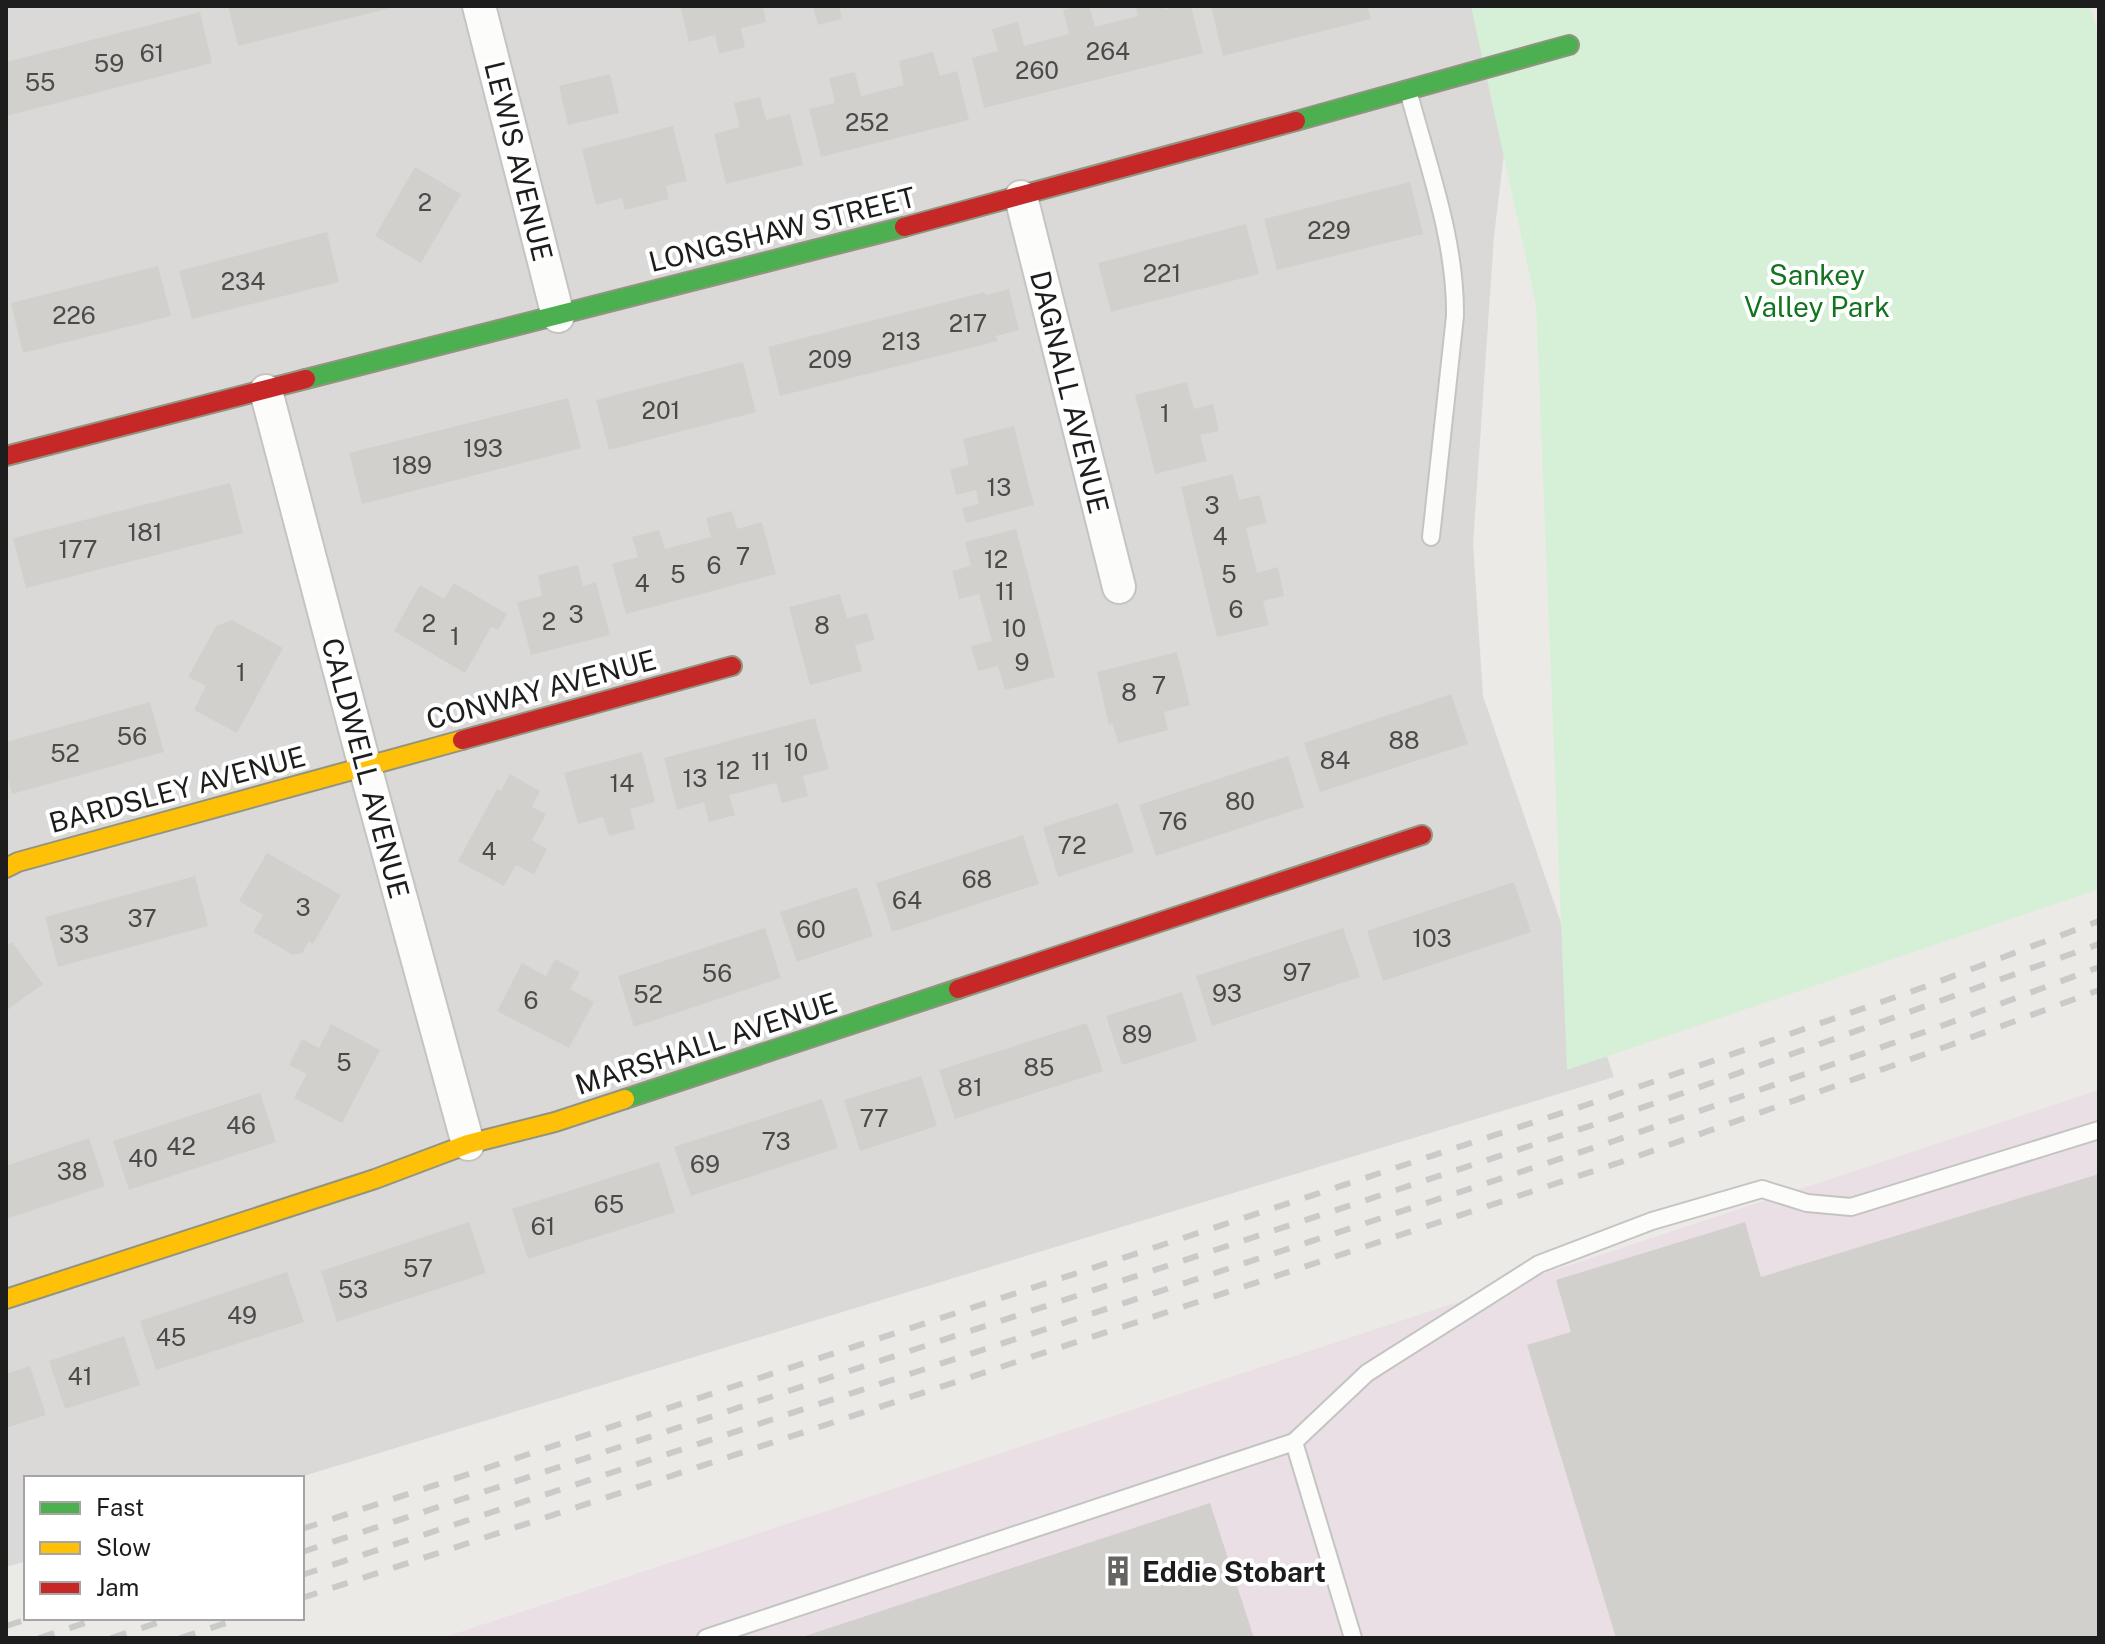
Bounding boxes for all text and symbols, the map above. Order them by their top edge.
house number: 264 [1086,37,1130,65]
house number: 61 [140,39,164,67]
house number: 59 [94,49,124,77]
house number: 260 [1015,56,1059,84]
street label: LEWIS AVENUE [478,58,560,264]
house number: 55 [25,68,55,96]
house number: 252 [845,108,889,136]
street label: LONGSHAW STREET [645,180,919,278]
house number: 2 [418,188,432,216]
house number: 229 [1307,216,1351,244]
park label: Sankey Valley Park [1744,258,1890,323]
house number: 221 [1143,259,1181,287]
house number: 234 [221,267,265,295]
street label: DAGNALL AVENUE [1024,267,1116,517]
house number: 226 [52,301,96,329]
house number: 217 [949,309,987,337]
house number: 213 [881,327,921,355]
house number: 209 [808,345,852,373]
house number: 201 [642,396,680,424]
house number: 1 [1160,399,1170,427]
house number: 193 [463,434,503,462]
house number: 189 [392,451,432,479]
house number: 13 [987,473,1011,501]
house number: 3 [1204,491,1220,519]
house number: 181 [127,518,163,546]
house number: 4 [1212,522,1228,550]
house number: 177 [59,535,97,563]
house number: 7 [736,542,750,570]
house number: 12 [984,545,1008,573]
house number: 6 [707,551,721,579]
house number: 5 [670,560,686,588]
house number: 5 [1221,560,1237,588]
house number: 4 [634,569,650,597]
house number: 11 [995,577,1015,605]
house number: 6 [1229,595,1243,623]
house number: 3 [568,600,584,628]
house number: 2 [542,607,556,635]
house number: 2 [422,609,436,637]
house number: 8 [814,611,830,639]
house number: 10 [1002,614,1026,642]
house number: 1 [450,622,460,650]
street label: CALDWELL AVENUE [315,634,417,902]
street label: CONWAY AVENUE [422,642,660,736]
house number: 9 [1015,648,1030,676]
house number: 1 [236,658,246,686]
house number: 7 [1152,671,1166,699]
house number: 8 [1121,678,1137,706]
house number: 56 [117,722,147,750]
house number: 88 [1389,726,1419,754]
house number: 10 [784,738,808,766]
street label: BARDSLEY AVENUE [45,739,309,839]
house number: 52 [50,739,80,767]
house number: 84 [1320,746,1350,774]
house number: 11 [751,747,771,775]
house number: 12 [716,756,740,784]
house number: 13 [683,764,707,792]
house number: 14 [610,769,634,797]
house number: 80 [1225,787,1255,815]
house number: 76 [1159,807,1187,835]
house number: 72 [1058,831,1086,859]
house number: 4 [481,837,497,865]
house number: 68 [962,865,992,893]
house number: 64 [892,886,922,914]
house number: 3 [295,893,311,921]
house number: 37 [127,904,157,932]
house number: 60 [796,915,826,943]
house number: 33 [59,920,89,948]
house number: 103 [1412,924,1452,952]
house number: 97 [1283,958,1311,986]
house number: 56 [702,959,732,987]
house number: 93 [1212,979,1242,1007]
house number: 52 [633,980,663,1008]
street label: MARSHALL AVENUE [571,985,841,1101]
house number: 6 [524,986,538,1014]
house number: 89 [1122,1020,1152,1048]
house number: 5 [336,1048,352,1076]
house number: 85 [1024,1053,1054,1081]
house number: 81 [957,1073,983,1101]
house number: 77 [859,1104,889,1132]
house number: 46 [226,1111,256,1139]
house number: 73 [761,1127,791,1155]
house number: 42 [166,1132,196,1160]
house number: 40 [128,1144,158,1172]
house number: 69 [690,1150,720,1178]
house number: 38 [57,1157,87,1185]
house number: 65 [594,1190,624,1218]
house number: 61 [531,1212,555,1240]
house number: 57 [403,1254,433,1282]
house number: 53 [338,1275,368,1303]
house number: 49 [227,1301,257,1329]
house number: 45 [156,1323,186,1351]
house number: 41 [68,1362,92,1390]
legend [24,1476,304,1620]
text: Fast [96,1493,144,1521]
text: Slow [96,1533,151,1561]
building icon: Eddie Stobart [1101,1554,1135,1588]
place label: Eddie Stobart [1142,1555,1326,1588]
text: Jam [96,1573,139,1601]

